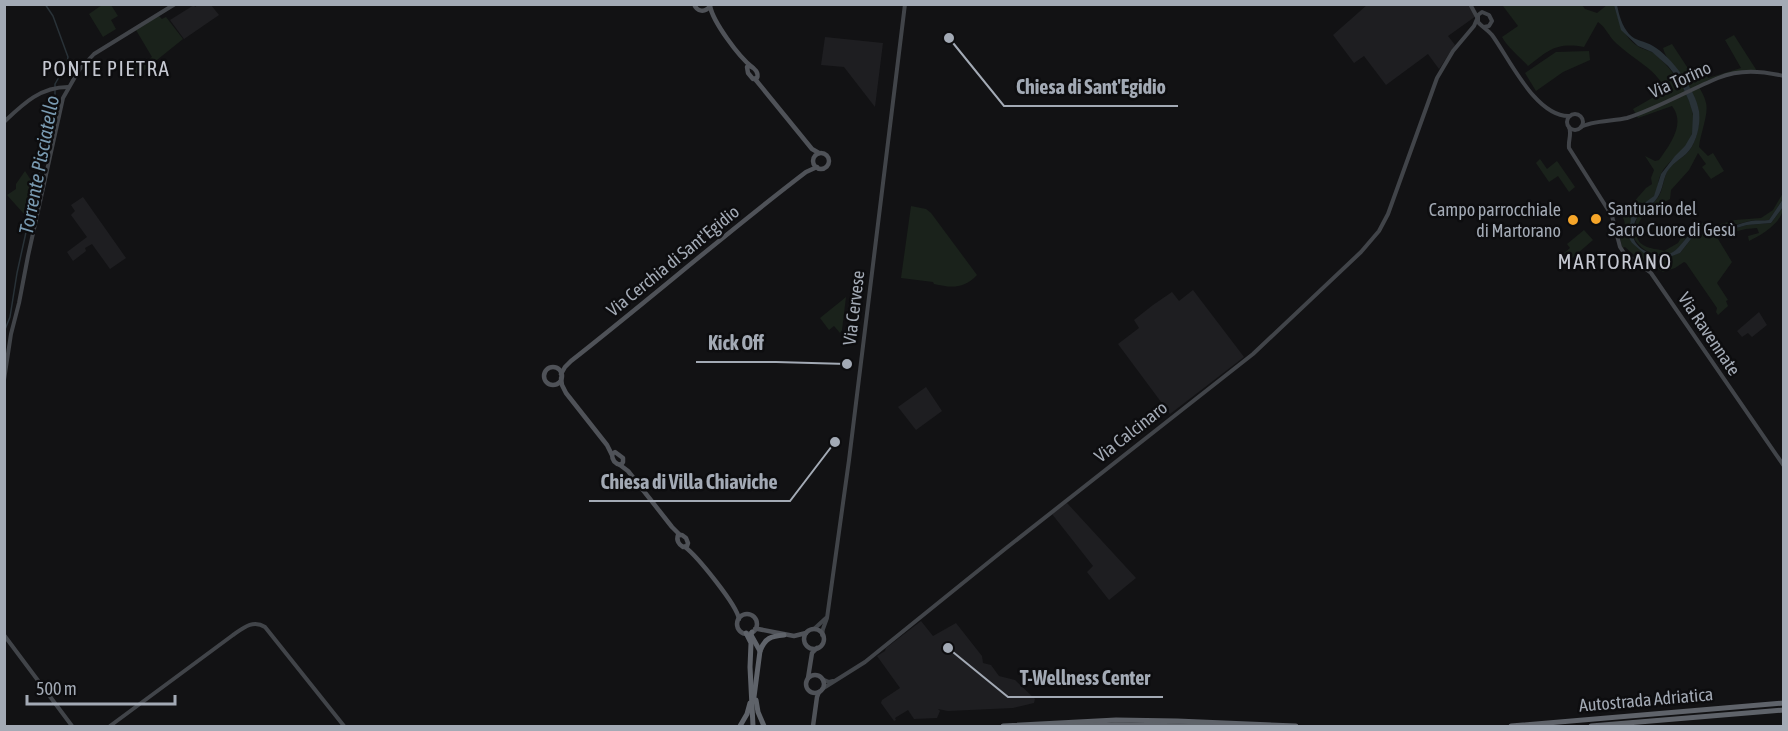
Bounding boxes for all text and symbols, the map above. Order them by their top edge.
district label: PONTE PIETRA [42,56,170,80]
street label: Via Torino [1646,57,1714,103]
callout: Chiesa di Sant'Egidio [1004,68,1178,106]
text: Chiesa di Sant'Egidio [1016,75,1166,98]
water label: Torrente Pisciatello [14,93,63,236]
place label: Santuario del Sacro Cuore di Gesù [1608,198,1736,240]
place label: Campo parrocchiale di Martorano [1429,199,1561,241]
street label: Via Cerchia di Sant'Egidio [602,201,743,320]
marker: Santuario del Sacro Cuore di Gesù [1589,212,1603,226]
marker: Campo parrocchiale di Martorano [1566,213,1580,227]
district label: MARTORANO [1558,249,1672,273]
street label: Via Cervese [838,269,869,347]
street label: Via Ravennate [1674,288,1745,379]
callout: Kick Off [696,324,776,362]
text: Kick Off [708,331,764,354]
street label: Via Calcinaro [1090,397,1171,467]
callout: Chiesa di Villa Chiaviche [589,463,790,501]
text: Chiesa di Villa Chiaviche [601,470,777,493]
callout: T-Wellness Center [1008,659,1163,697]
text: T-Wellness Center [1020,666,1151,689]
scale bar [27,668,176,706]
text: 500 m [36,678,77,699]
street label: Autostrada Adriatica [1578,683,1714,716]

